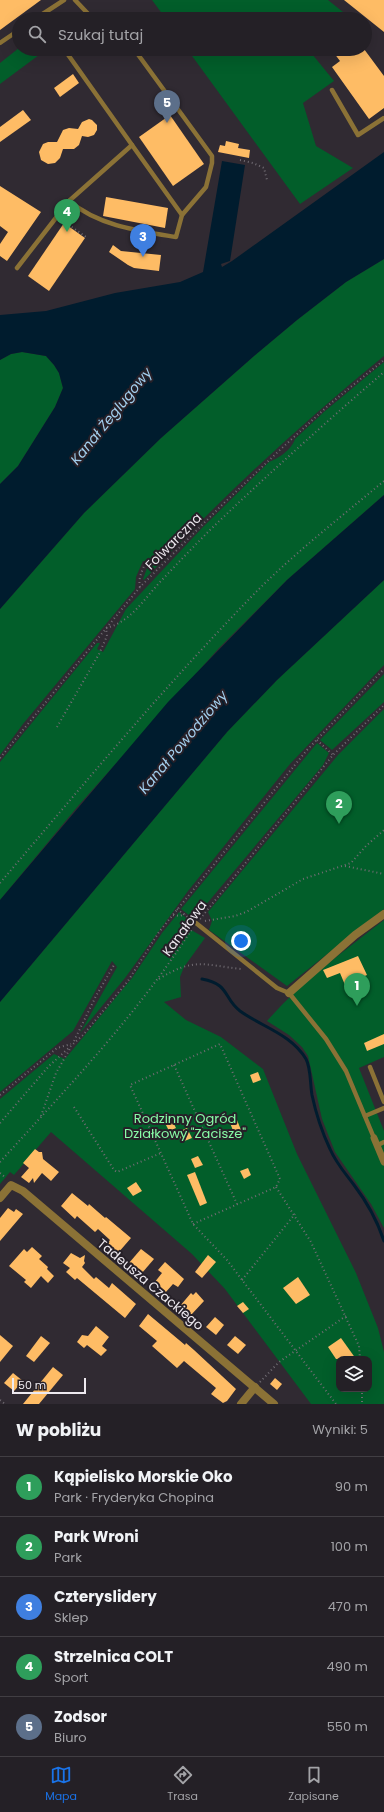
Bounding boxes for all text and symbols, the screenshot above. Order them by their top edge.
search box [12,12,372,56]
icon: search [26,23,48,45]
text: Szukaj tutaj [58,24,143,45]
pin: 5 [154,90,180,123]
pin: 4 [54,199,80,232]
pin: 3 [130,224,156,257]
water label: Kanał Żeglugowy [66,362,157,469]
street label: Folwarczna [141,509,206,574]
water label: Kanał Powodziowy [134,685,233,798]
pin: 2 [326,791,352,824]
street label: Kanałowa [158,897,211,960]
your location [231,931,251,951]
pin: 1 [344,973,370,1006]
park label: Rodzinny Ogród Działkowy "Zacisze" [124,1109,246,1143]
street label: Tadeusza Czackiego [93,1234,208,1335]
map controls [336,1356,372,1392]
button: layers [336,1356,372,1392]
scale bar [12,1376,86,1395]
text: 50 m [18,1377,46,1393]
text: W pobliżu [16,1418,101,1442]
text: Wyniki: 5 [312,1420,368,1439]
text: Kąpielisko Morskie Oko [54,1466,233,1487]
text: 1 [27,1477,31,1496]
text: 90 m [335,1477,368,1496]
text: Park · Fryderyka Chopina [54,1488,214,1507]
text: Park Wroni [54,1526,139,1547]
text: 2 [25,1537,33,1556]
text: 100 m [331,1537,368,1556]
text: Park [54,1548,82,1567]
text: Czteryslidery [54,1586,157,1607]
text: 3 [25,1597,33,1616]
text: 470 m [328,1597,368,1616]
text: Sklep [54,1608,88,1627]
text: Strzelnica COLT [54,1646,173,1667]
text: 4 [25,1657,33,1676]
text: 490 m [327,1657,368,1676]
text: Sport [54,1668,88,1687]
text: Zodsor [54,1706,107,1727]
text: 5 [25,1717,33,1736]
text: 550 m [327,1717,368,1736]
text: Biuro [54,1728,87,1747]
tab: Mapa [45,1764,77,1805]
tab: Trasa [167,1764,198,1805]
tab: Zapisane [288,1764,339,1805]

